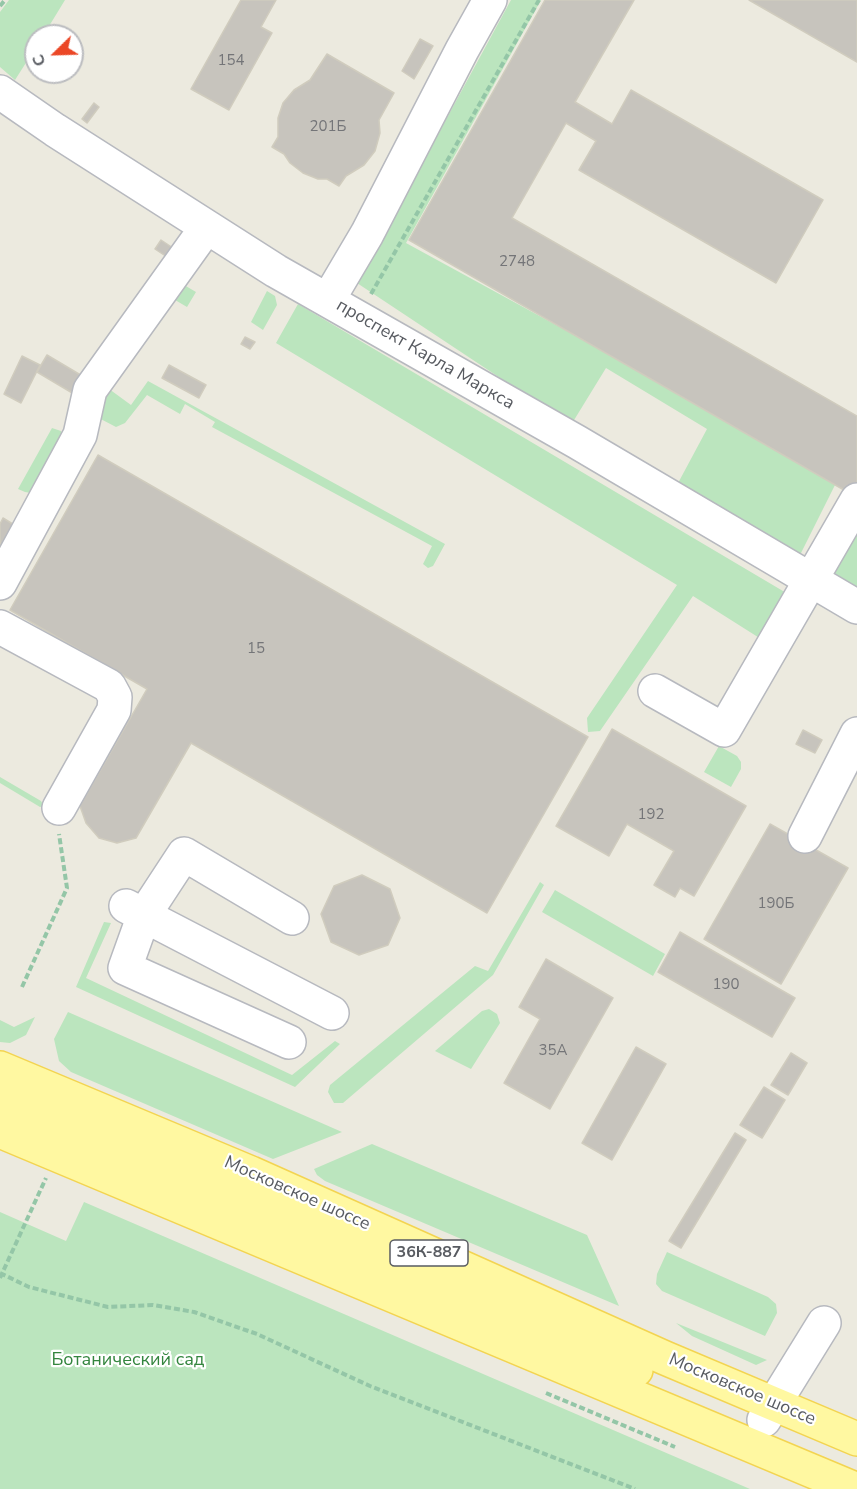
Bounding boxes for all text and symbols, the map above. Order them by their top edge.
north arrow [24,24,84,84]
text: С [27,51,52,70]
house number: 154 [218,52,244,70]
house number: 201Б [310,118,346,136]
house number: 2748 [499,253,535,271]
street label: проспект Карла Маркса [332,295,518,415]
house number: 15 [247,640,265,658]
house number: 192 [638,806,664,824]
house number: 190Б [758,895,794,913]
house number: 190 [713,976,739,994]
house number: 35А [539,1042,567,1060]
street label: Московское шоссе [221,1152,373,1236]
road number: 36К-887 [390,1240,468,1266]
street label: Московское шоссе [665,1349,819,1431]
park label: Ботанический сад [51,1350,205,1372]

